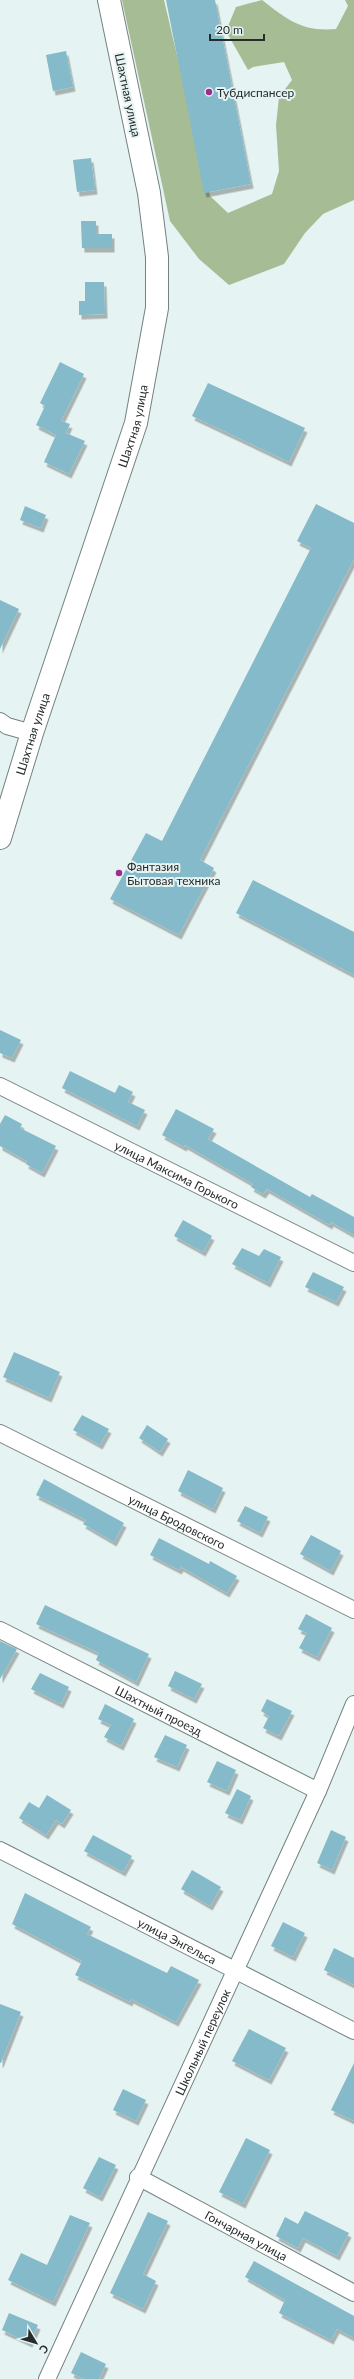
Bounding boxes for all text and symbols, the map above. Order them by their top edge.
scale bar [210,16,264,42]
text: 20 m [216,22,243,37]
street label: Шахтная улица [112,52,144,138]
place label: Тубдиспансер [217,85,295,100]
marker: Тубдиспансер [204,87,214,97]
street label: Шахтная улица [114,383,150,469]
street label: Шахтная улица [12,691,52,777]
place label: Фантазия Бытовая техника [127,859,220,888]
marker: Фантазия Бытовая техника [114,868,124,878]
street label: улица Максима Горького [113,1137,242,1212]
street label: улица Бродовского [126,1491,228,1552]
street label: Шахтный проезд [113,1682,205,1739]
street label: улица Энгельса [135,1914,219,1967]
street label: Школьный переулок [171,1986,234,2098]
street label: Гончарная улица [203,2207,290,2263]
north arrow [16,2323,56,2363]
text: С [36,2343,52,2357]

